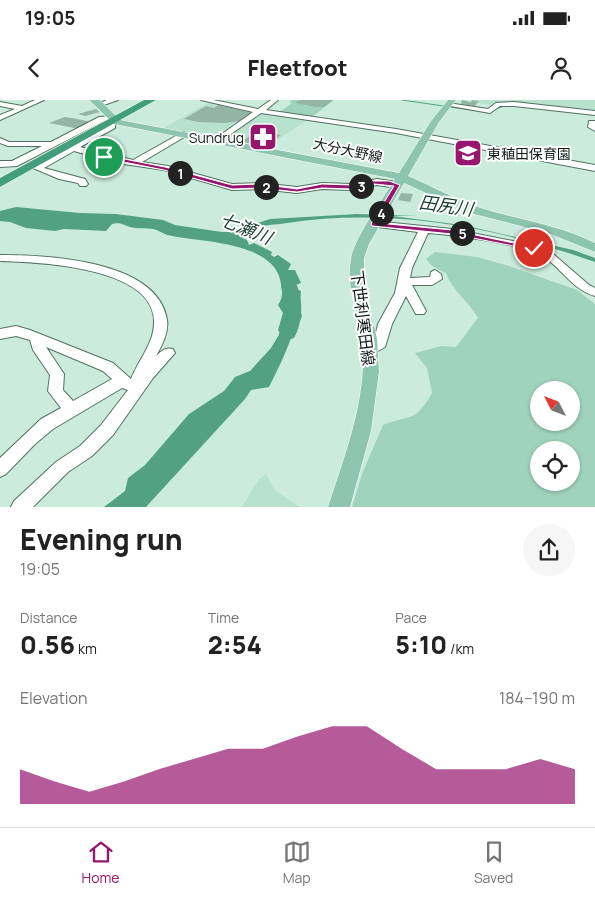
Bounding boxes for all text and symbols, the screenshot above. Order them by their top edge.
text: 19:05 [25,5,75,31]
text: Fleetfoot [247,53,348,83]
icon: back [20,54,48,82]
icon: person [547,54,575,82]
pharmacy icon: Sundrug [248,122,278,152]
place label: Sundrug [189,128,244,147]
street label: 大分大野線 [312,133,384,167]
pin [83,136,125,178]
school or university icon: 東稙田保育園 [453,138,483,168]
icon: arrive [90,143,118,171]
place label: 東稙田保育園 [487,144,571,163]
pin: 1 [168,160,192,186]
text: 1 [177,164,184,183]
pin: 2 [254,174,278,200]
pin: 3 [348,174,374,198]
text: 3 [357,177,366,196]
text: 2 [262,178,271,197]
water label: 田尻川 [418,189,476,221]
pin: 4 [368,200,394,226]
text: 4 [377,204,386,223]
water label: 七瀬川 [216,207,277,250]
pin: 5 [450,220,474,246]
text: 5 [458,224,467,243]
pin [513,227,555,269]
icon: check [520,234,548,262]
street label: 下世利寒田線 [346,269,380,367]
north arrow [530,381,580,431]
map controls [530,381,580,491]
button: locate [530,441,580,491]
text: Evening run [20,520,183,558]
button: share [523,524,575,576]
text: 19:05 [20,558,60,580]
text: Distance [20,608,77,627]
text: Time [208,608,239,627]
text: Pace [395,608,427,627]
text: 0.56 [20,627,75,662]
text: 2:54 [208,627,262,662]
text: 5:10 [395,627,447,662]
text: km [75,639,97,658]
text: /km [447,639,474,658]
text: Elevation [20,687,88,709]
text: 184–190 m [499,687,575,709]
tab: Home [82,838,119,887]
tab: Map [283,838,311,887]
tab: Saved [474,838,513,887]

